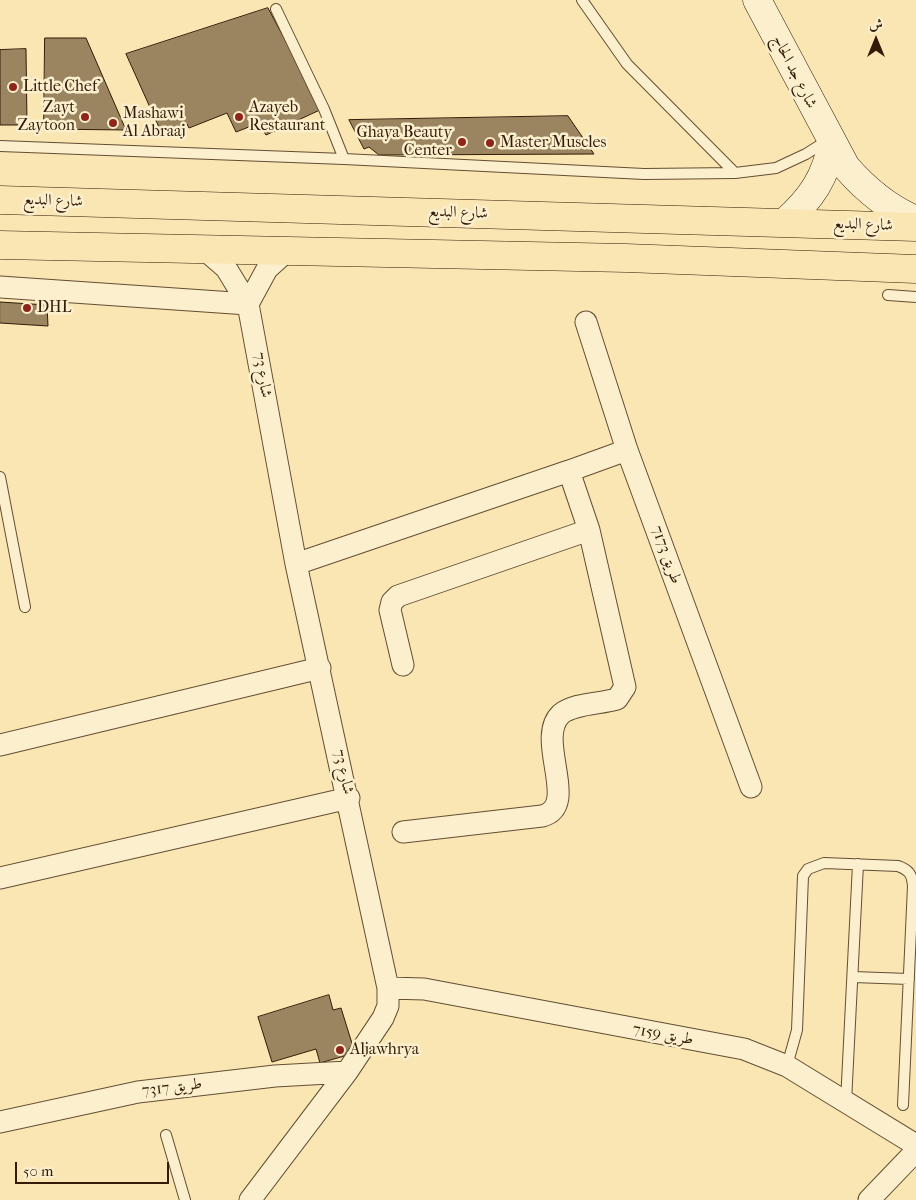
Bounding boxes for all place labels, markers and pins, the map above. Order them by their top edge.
place label: Little Chef [23,77,97,97]
marker: Little Chef [7,81,19,93]
place label: Zayt Zaytoon [17,98,75,136]
place label: Azayeb Restaurant [249,98,325,136]
place label: Mashawi Al Abraaj [123,104,186,142]
marker: Zayt Zaytoon [79,111,91,123]
marker: Azayeb Restaurant [233,111,245,123]
marker: Mashawi Al Abraaj [107,117,119,129]
place label: Ghaya Beauty Center [357,123,452,161]
place label: Master Muscles [500,133,606,153]
marker: Ghaya Beauty Center [456,136,468,148]
marker: Master Muscles [484,137,496,149]
place label: DHL [37,298,71,318]
marker: DHL [21,302,33,314]
place label: Aljawhrya [350,1040,419,1060]
marker: Aljawhrya [334,1044,346,1056]

